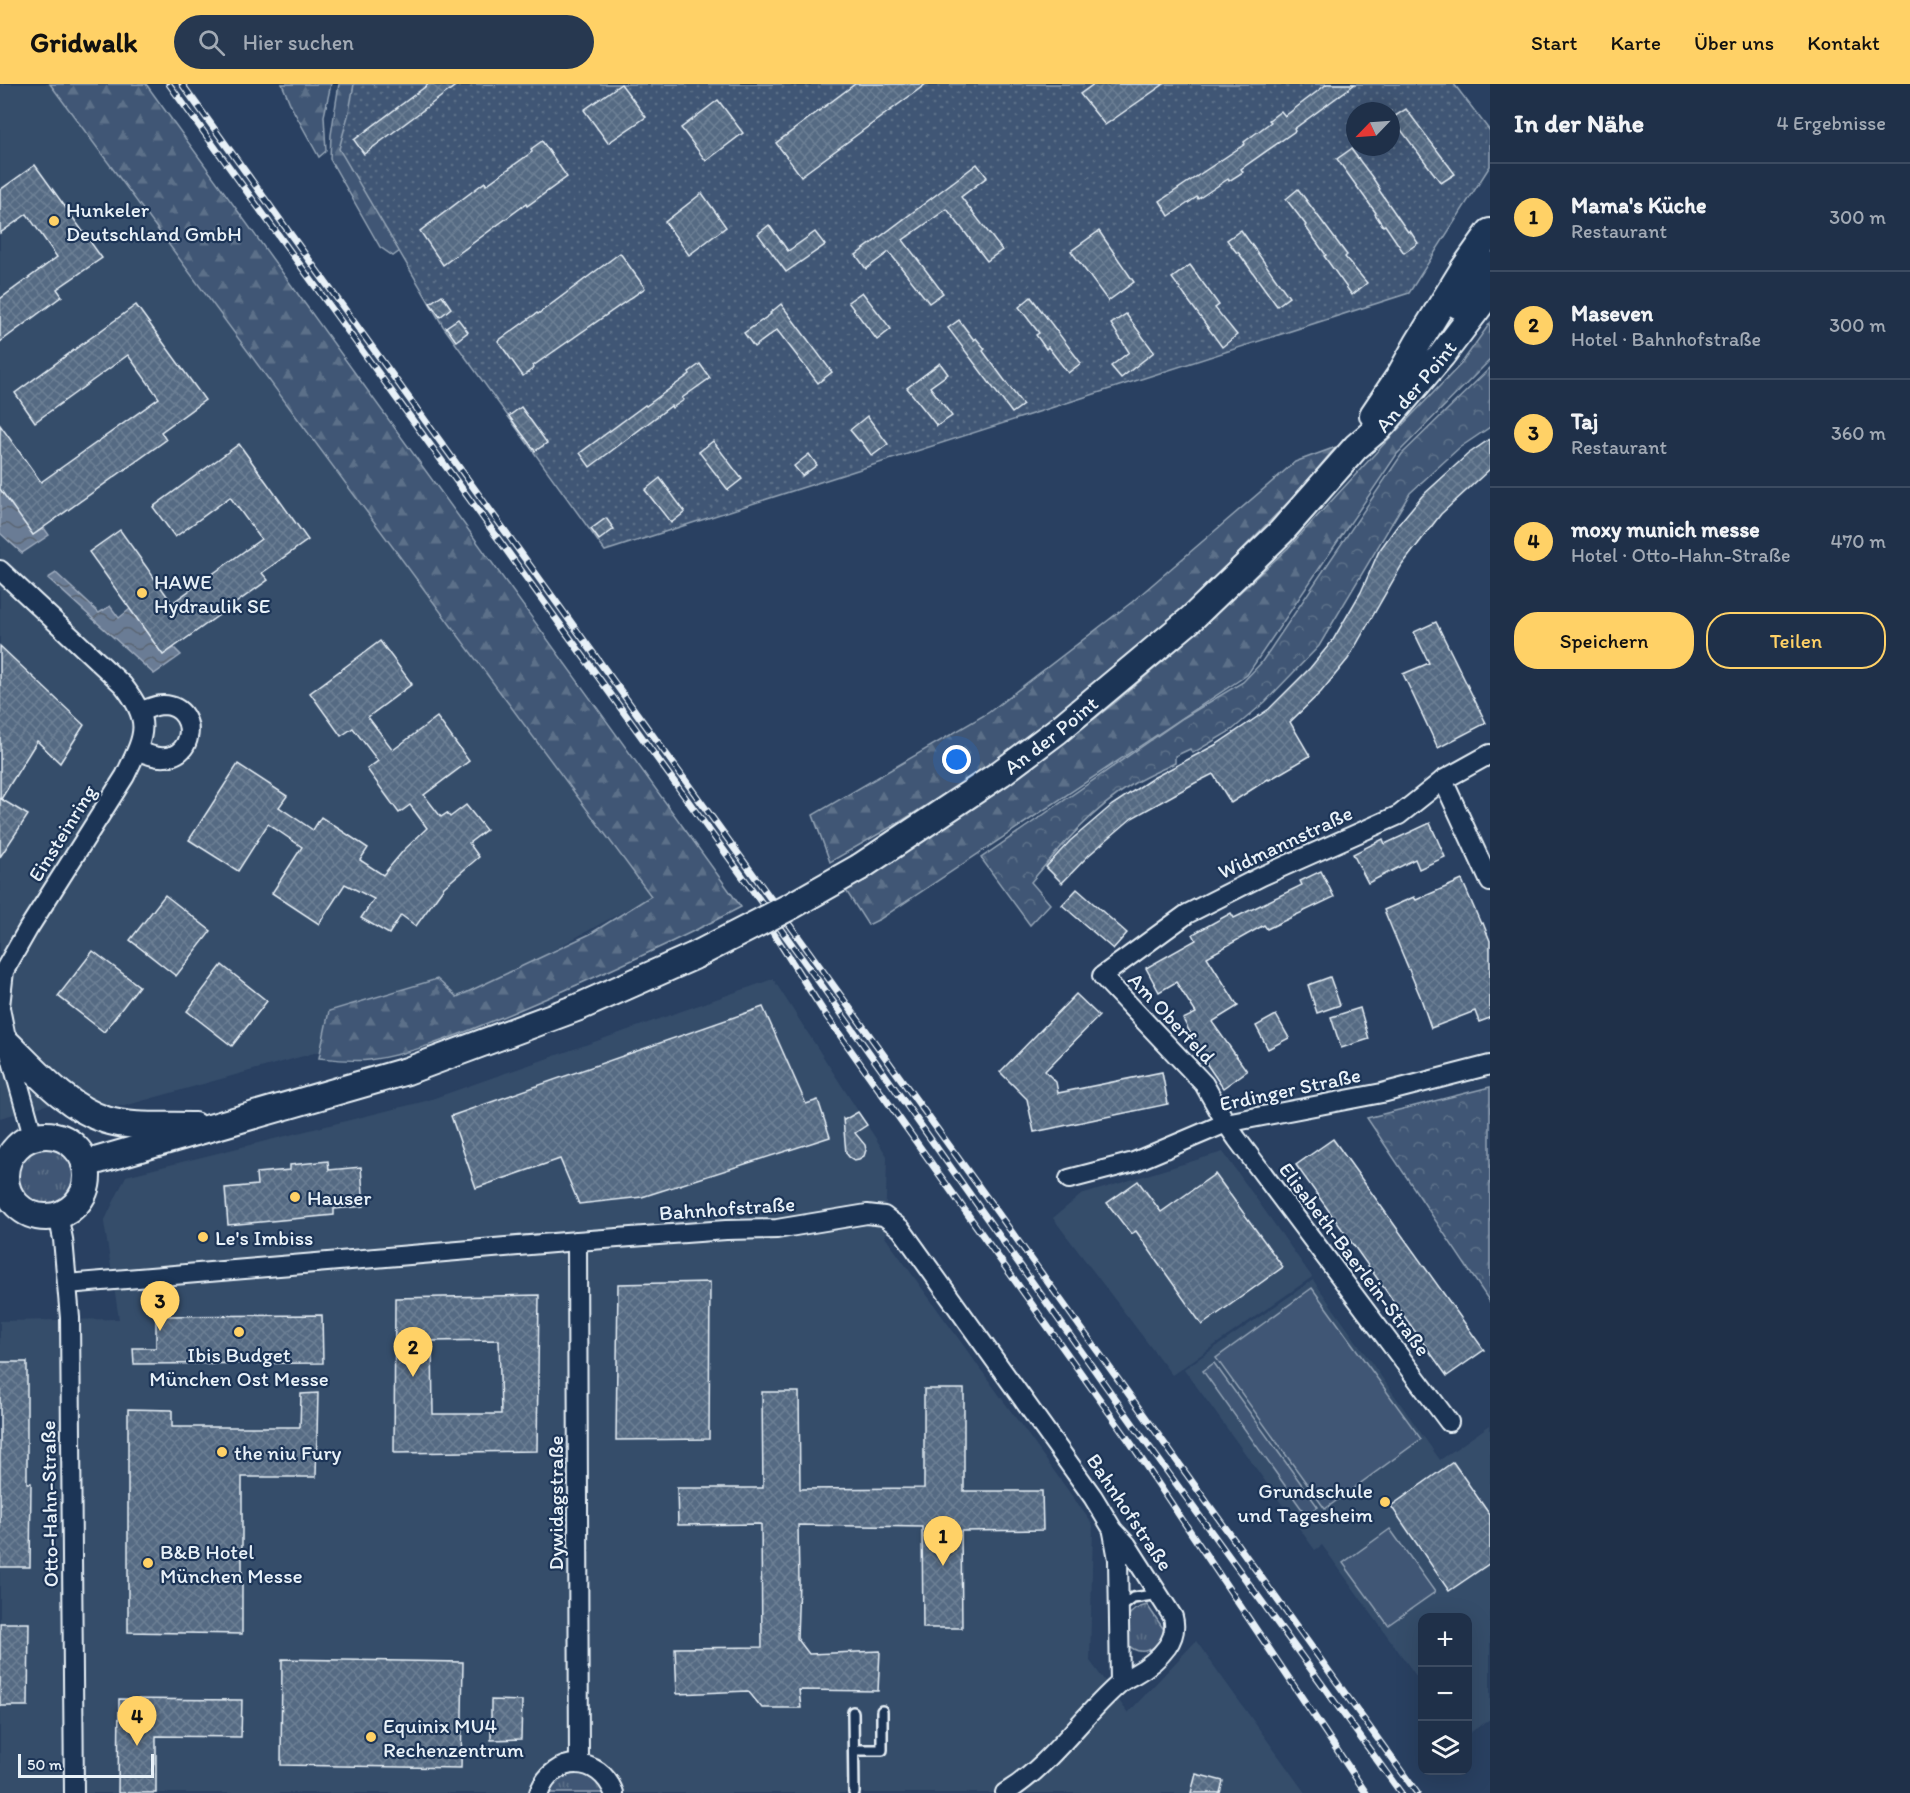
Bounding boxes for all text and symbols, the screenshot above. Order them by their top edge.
search box [174,15,594,69]
text: Gridwalk [30,25,138,59]
icon: search [195,26,228,59]
text: Hier suchen [243,29,354,56]
text: Start [1531,30,1577,55]
text: Karte [1610,30,1661,55]
text: Über uns [1694,30,1774,55]
text: Kontakt [1807,30,1880,55]
north arrow [1346,102,1400,156]
text: In der Nähe [1514,107,1644,139]
text: 4 Ergebnisse [1776,111,1886,135]
text: Mama's Küche [1571,192,1707,219]
place label: Hunkeler Deutschland GmbH [66,197,242,246]
text: 1 [1529,205,1538,229]
text: 300 m [1829,205,1886,229]
marker: Hunkeler Deutschland GmbH [47,214,61,228]
text: Restaurant [1571,219,1667,243]
text: Maseven [1571,300,1653,327]
text: 2 [1528,313,1539,337]
text: 300 m [1829,313,1886,337]
text: Hotel · Bahnhofstraße [1571,327,1761,351]
street label: An der Point [1369,335,1461,437]
text: Taj [1571,408,1598,435]
text: 3 [1528,421,1539,445]
text: 360 m [1831,421,1886,445]
text: Restaurant [1571,435,1667,459]
text: moxy munich messe [1571,516,1760,543]
text: 4 [1527,529,1540,553]
text: 470 m [1830,529,1886,553]
text: Hotel · Otto-Hahn-Straße [1571,543,1790,567]
place label: HAWE Hydraulik SE [154,569,270,618]
marker: HAWE Hydraulik SE [135,586,149,600]
button: Speichern [1514,612,1694,669]
button: Teilen [1706,612,1886,669]
street label: An der Point [999,690,1102,779]
your location [942,745,971,774]
street label: Einsteinring [22,780,102,886]
street label: Widmannstraße [1214,800,1356,884]
street label: Am Oberfeld [1123,967,1221,1069]
street label: Erdinger Straße [1217,1062,1363,1116]
street label: Elisabeth-Baerlein-Straße [1274,1157,1436,1361]
place label: Hauser [307,1185,371,1210]
marker: Hauser [288,1190,302,1204]
street label: Bahnhofstraße [658,1191,796,1225]
place label: Le's Imbiss [215,1225,313,1250]
marker: Le's Imbiss [196,1230,210,1244]
pin: 3 [140,1282,180,1331]
marker: Ibis Budget München Ost Messe [232,1325,246,1339]
pin: 2 [394,1328,432,1377]
place label: Ibis Budget München Ost Messe [149,1342,329,1391]
street label: Otto-Hahn-Straße [35,1420,63,1588]
street label: Dywidagstraße [543,1435,568,1571]
place label: the niu Fury [234,1440,342,1465]
marker: the niu Fury [215,1445,229,1459]
street label: Bahnhofstraße [1082,1449,1178,1575]
place label: Grundschule und Tagesheim [1237,1478,1373,1527]
marker: Grundschule und Tagesheim [1378,1495,1392,1509]
pin: 1 [924,1516,962,1566]
place label: B&B Hotel München Messe [160,1539,303,1588]
marker: B&B Hotel München Messe [141,1556,155,1570]
map controls [1418,1613,1472,1775]
button: + [1418,1613,1472,1667]
button: − [1418,1667,1472,1721]
pin: 4 [118,1696,156,1746]
place label: Equinix MU4 Rechenzentrum [383,1713,524,1762]
button: layers [1418,1721,1472,1775]
marker: Equinix MU4 Rechenzentrum [364,1730,378,1744]
scale bar [18,1751,154,1778]
text: 50 m [27,1755,62,1774]

